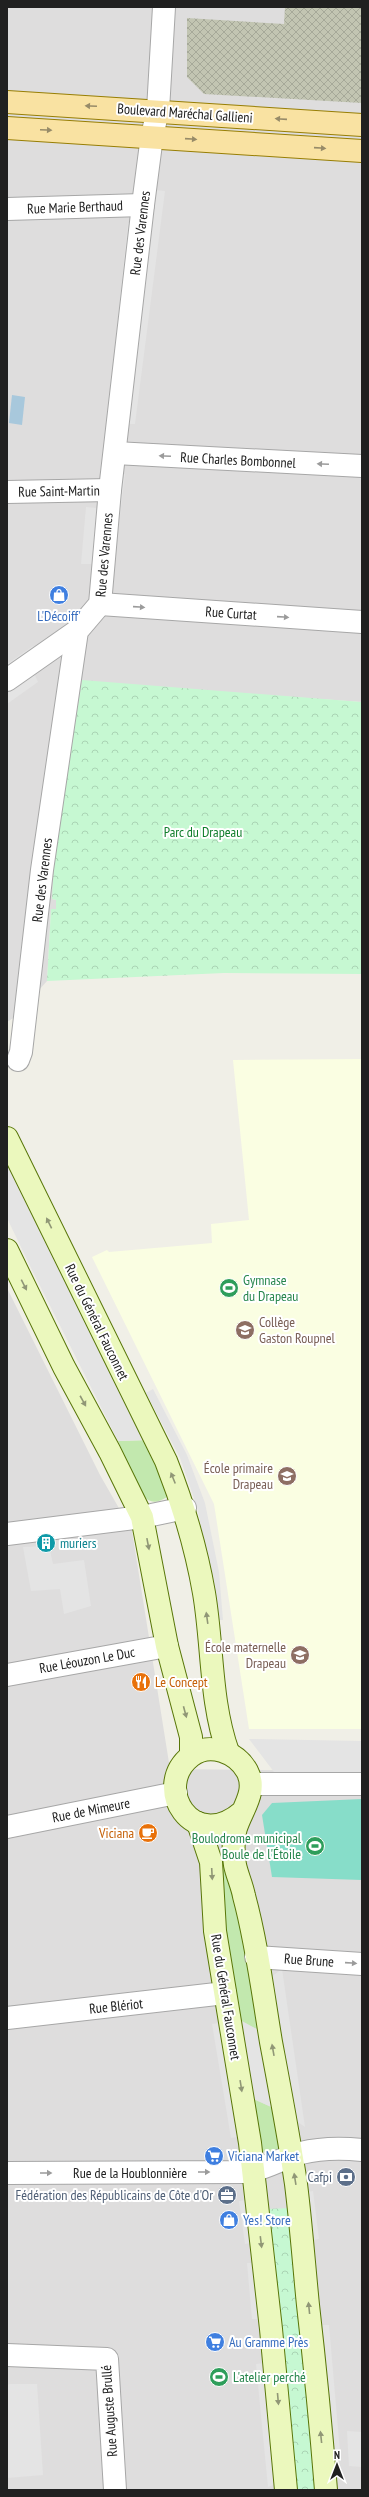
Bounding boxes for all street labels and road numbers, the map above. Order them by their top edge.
street label: Boulevard Maréchal Gallieni [117,99,253,127]
street label: Rue des Varennes [126,190,154,276]
street label: Rue Marie Berthaud [27,196,123,218]
street label: Rue Charles Bombonnel [180,448,297,472]
street label: Rue Saint-Martin [18,481,100,501]
street label: Rue des Varennes [91,512,117,598]
street label: Rue Curtat [205,602,257,624]
street label: Rue des Varennes [28,837,56,923]
street label: Rue du Général Fauconnet [61,1261,133,1383]
street label: Rue Léouzon Le Duc [38,1643,136,1677]
street label: Rue de Mimeure [51,1794,132,1826]
street label: Rue du Général Fauconnet [207,1933,245,2061]
street label: Rue Brune [283,1949,335,1971]
street label: Rue Blériot [88,1994,144,2018]
street label: Rue de la Houblonnière [73,2164,187,2182]
street label: Rue Auguste Brullé [97,2364,121,2458]

